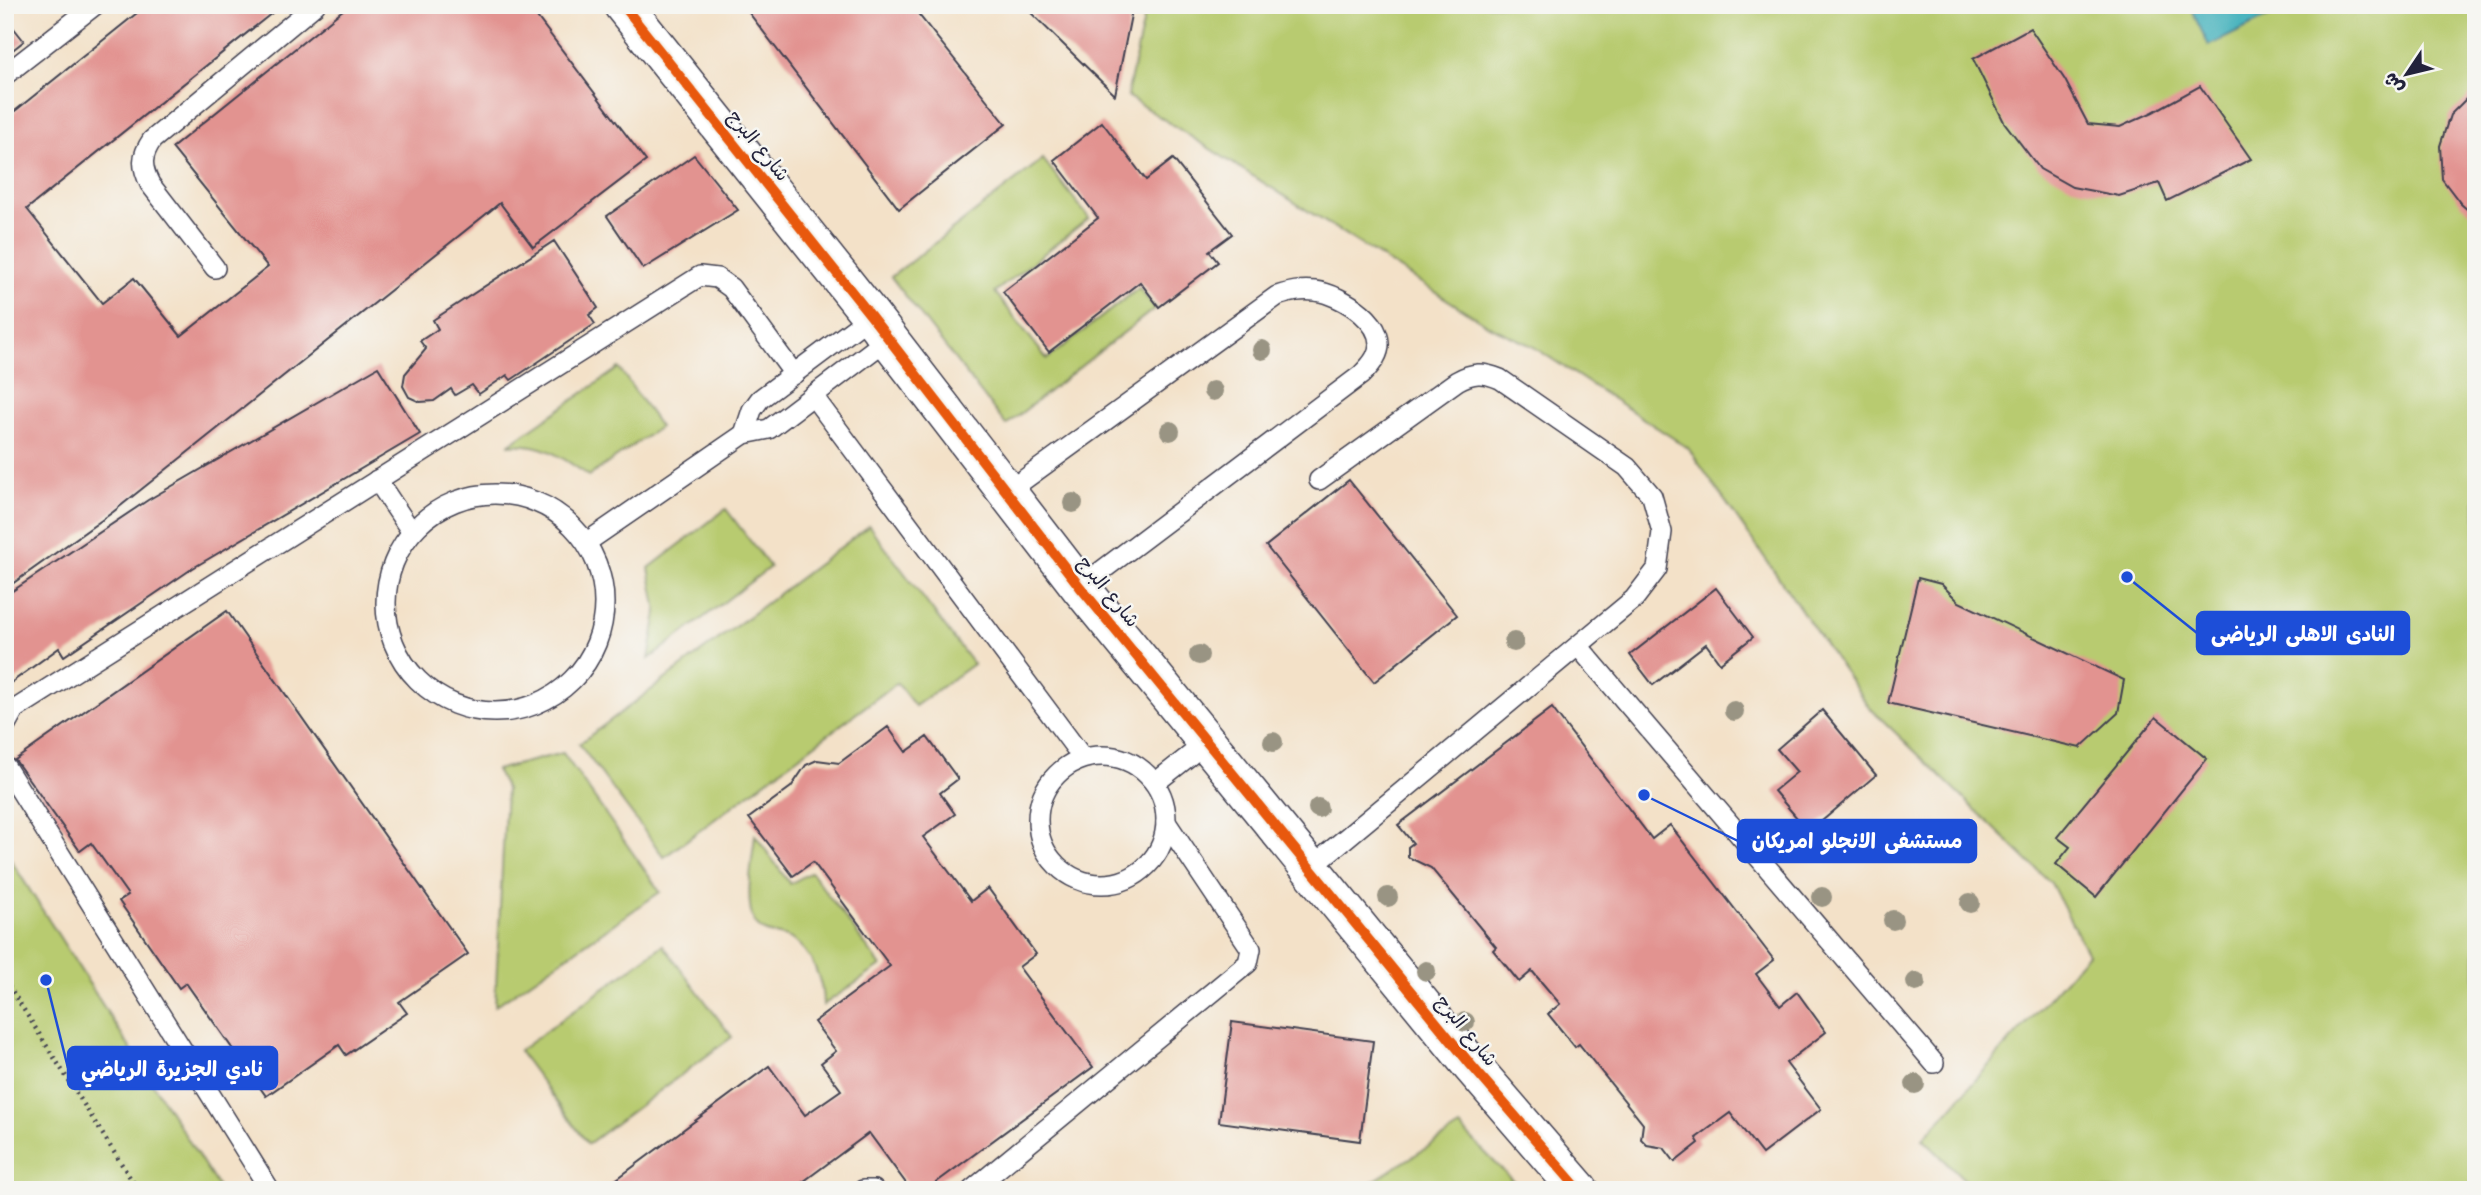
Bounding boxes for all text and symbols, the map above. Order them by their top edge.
north arrow [2372,38,2442,108]
text: ش [2377,67,2411,99]
street label: شارع البرج [721,104,795,188]
street label: شارع البرج [1071,550,1145,634]
callout: النادى الاهلى الرياضى [2197,612,2409,654]
text: النادى الاهلى الرياضى [2211,620,2395,649]
callout: مستشفى الانجلو امريكان [1738,820,1976,862]
text: مستشفى الانجلو امريكان [1752,827,1962,856]
street label: شارع البرج [1429,989,1503,1073]
callout: نادي الجزيرة الرياضي [68,1047,277,1089]
text: نادي الجزيرة الرياضي [81,1055,263,1088]

